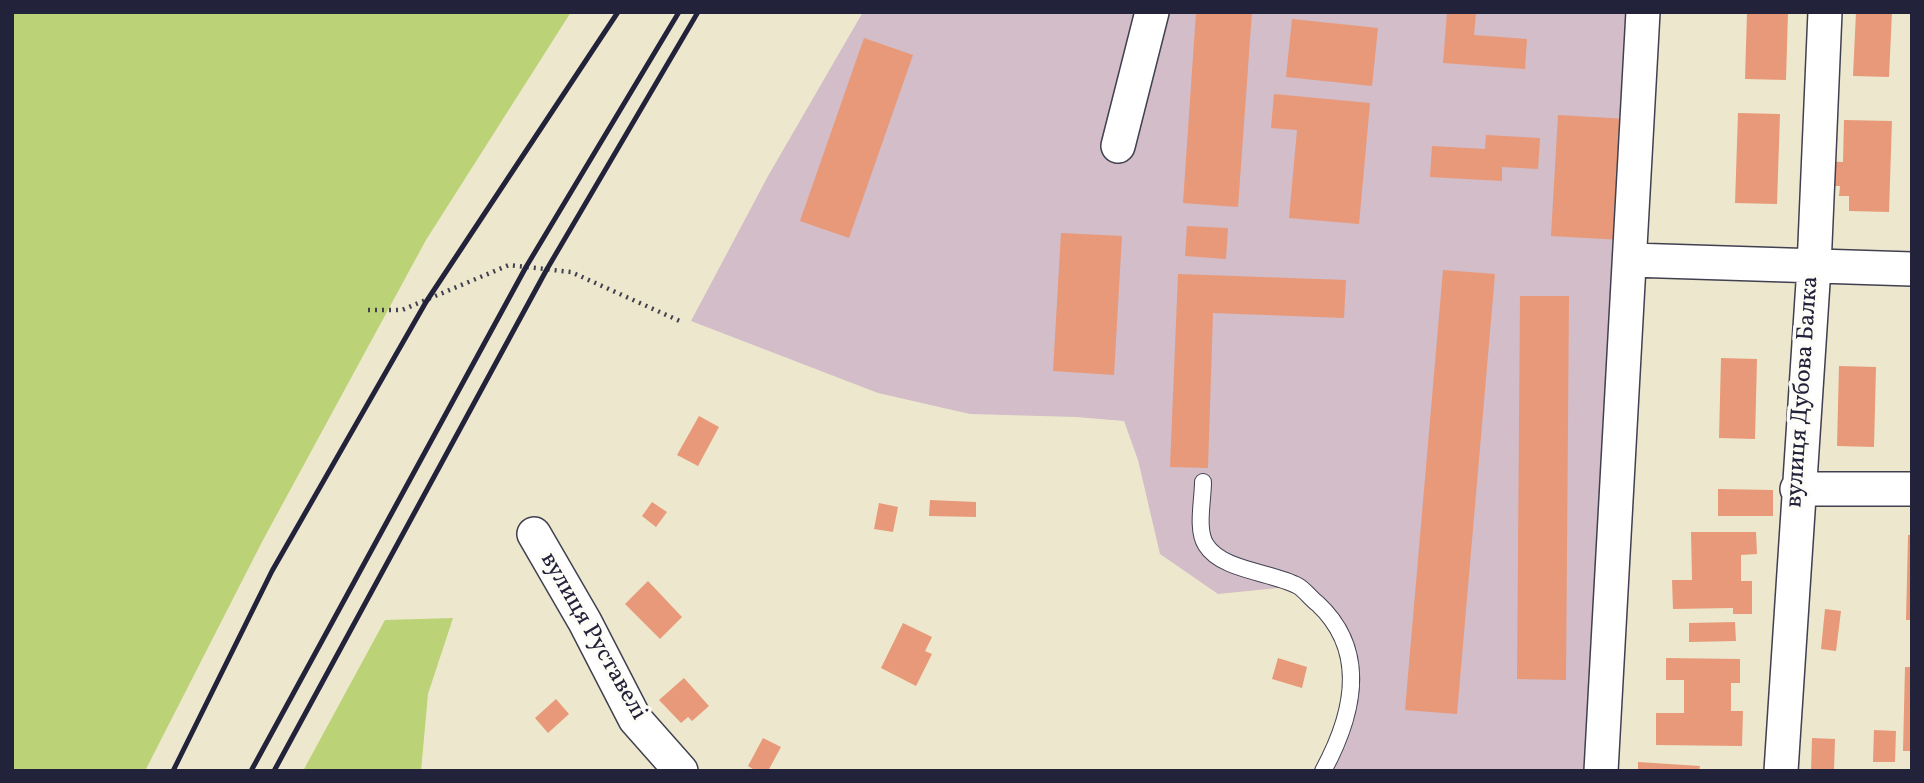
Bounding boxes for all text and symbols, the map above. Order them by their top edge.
street label: вулиця Дубова Балка [1782,275,1826,509]
street label: вулиця Руставелі [532,548,652,726]

